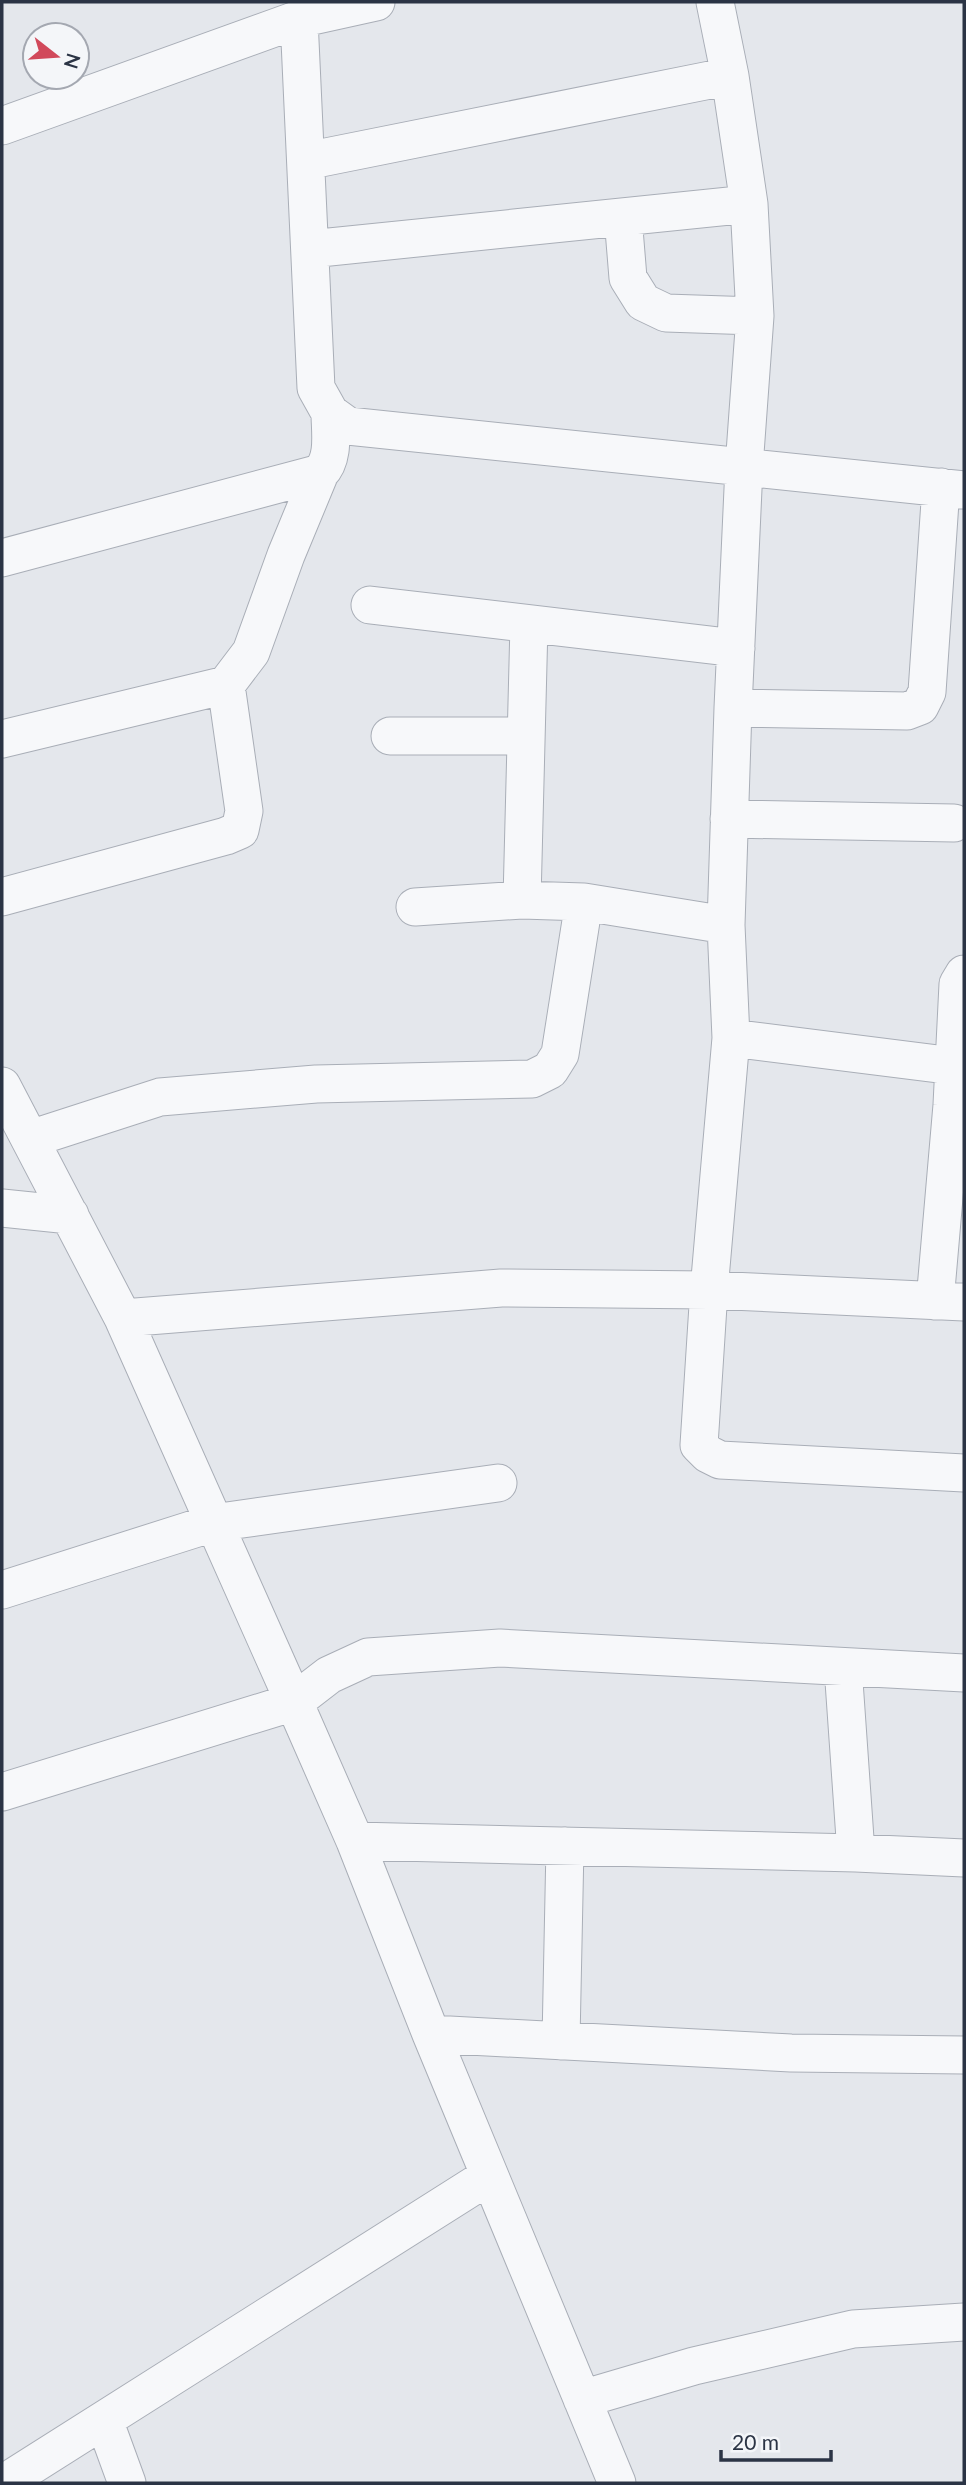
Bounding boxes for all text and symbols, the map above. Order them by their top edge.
north arrow [21,21,91,91]
text: N [60,51,86,71]
scale bar [721,2418,831,2462]
text: 20 m [732,2429,779,2454]

